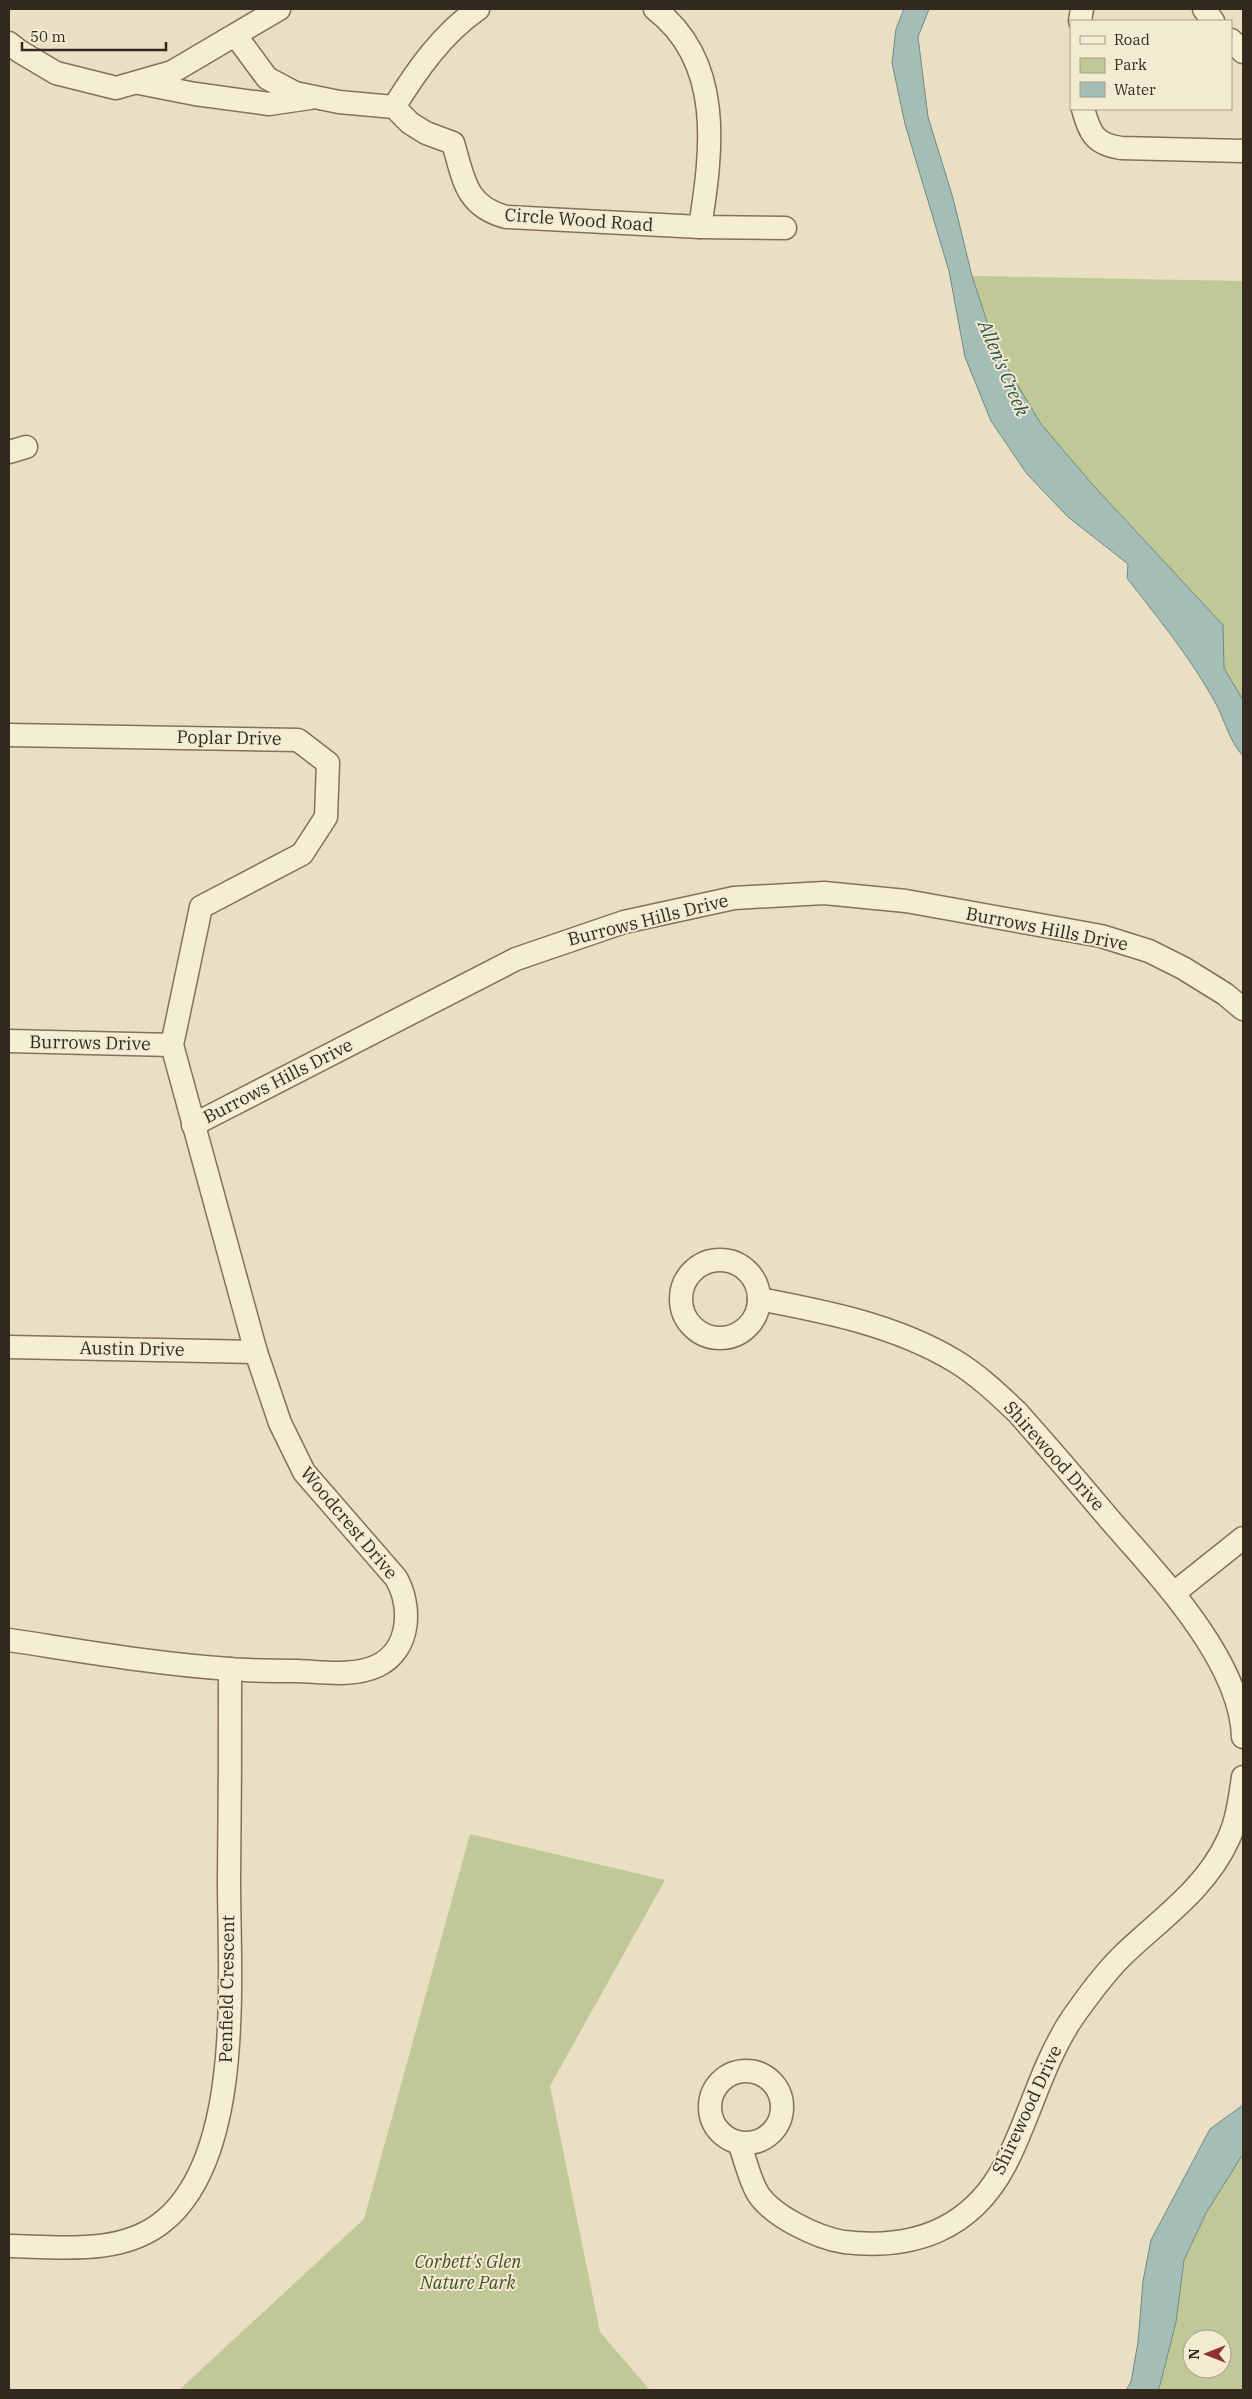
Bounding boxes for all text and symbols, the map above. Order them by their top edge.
scale bar [22,20,166,52]
legend [1070,20,1232,110]
text: 50 m [30,27,66,46]
text: Road [1114,30,1150,49]
text: Park [1114,55,1147,74]
text: Water [1114,80,1156,99]
street label: Circle Wood Road [504,203,654,236]
water label: Allen's Creek [972,314,1035,421]
street label: Poplar Drive [176,725,282,750]
street label: Burrows Hills Drive [565,888,731,951]
street label: Burrows Hills Drive [964,901,1130,956]
street label: Burrows Drive [29,1030,151,1055]
street label: Burrows Hills Drive [199,1033,356,1128]
street label: Austin Drive [79,1336,185,1361]
street label: Shirewood Drive [999,1396,1110,1515]
street label: Woodcrest Drive [296,1462,403,1584]
street label: Penfield Crescent [214,1915,239,2063]
street label: Shirewood Drive [987,2041,1067,2178]
park label: Corbett's Glen Nature Park [414,2250,522,2294]
north arrow [1182,2329,1232,2379]
text: N [1185,2348,1203,2360]

